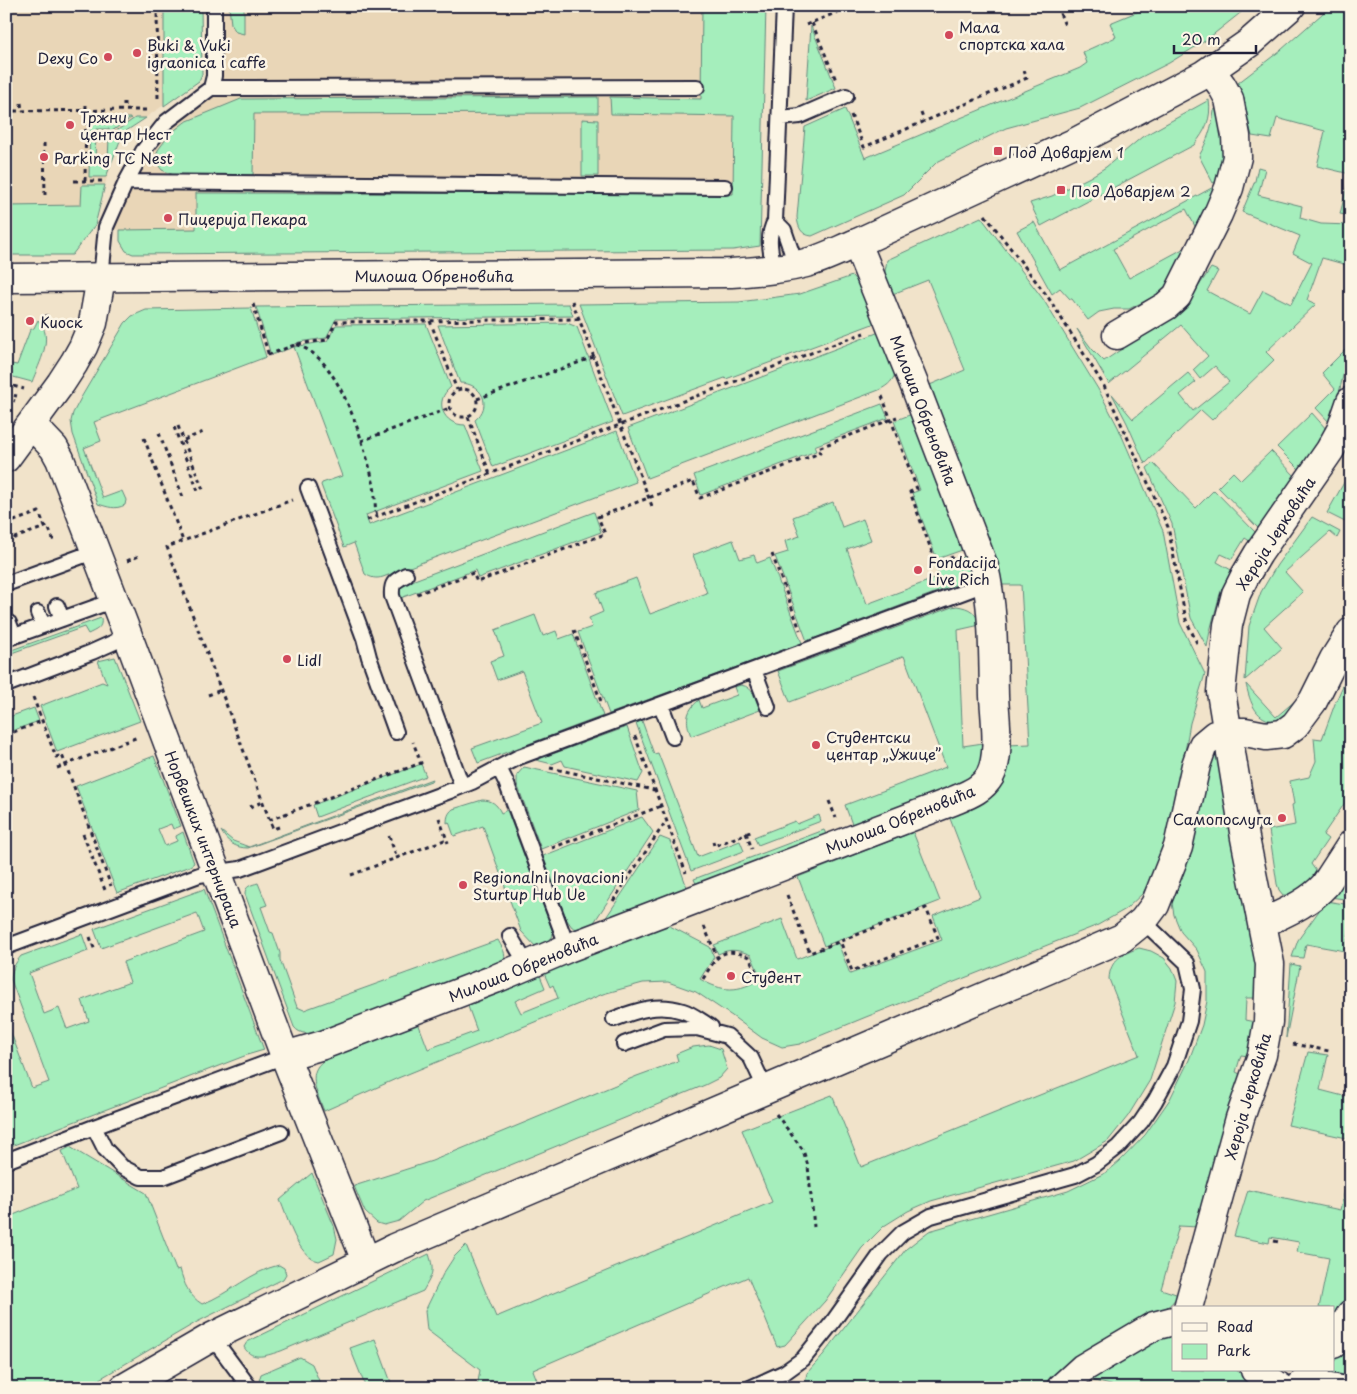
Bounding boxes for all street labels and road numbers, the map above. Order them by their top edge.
street label: Милоша Обреновића [354,264,514,287]
street label: Милоша Обреновића [885,332,963,489]
street label: Хероја Јерковића [1230,471,1321,594]
street label: Норвешких интернираца [160,747,249,931]
street label: Милоша Обреновића [822,778,979,859]
street label: Милоша Обреновића [445,926,602,1007]
street label: Хероја Јерковића [1218,1029,1276,1162]

